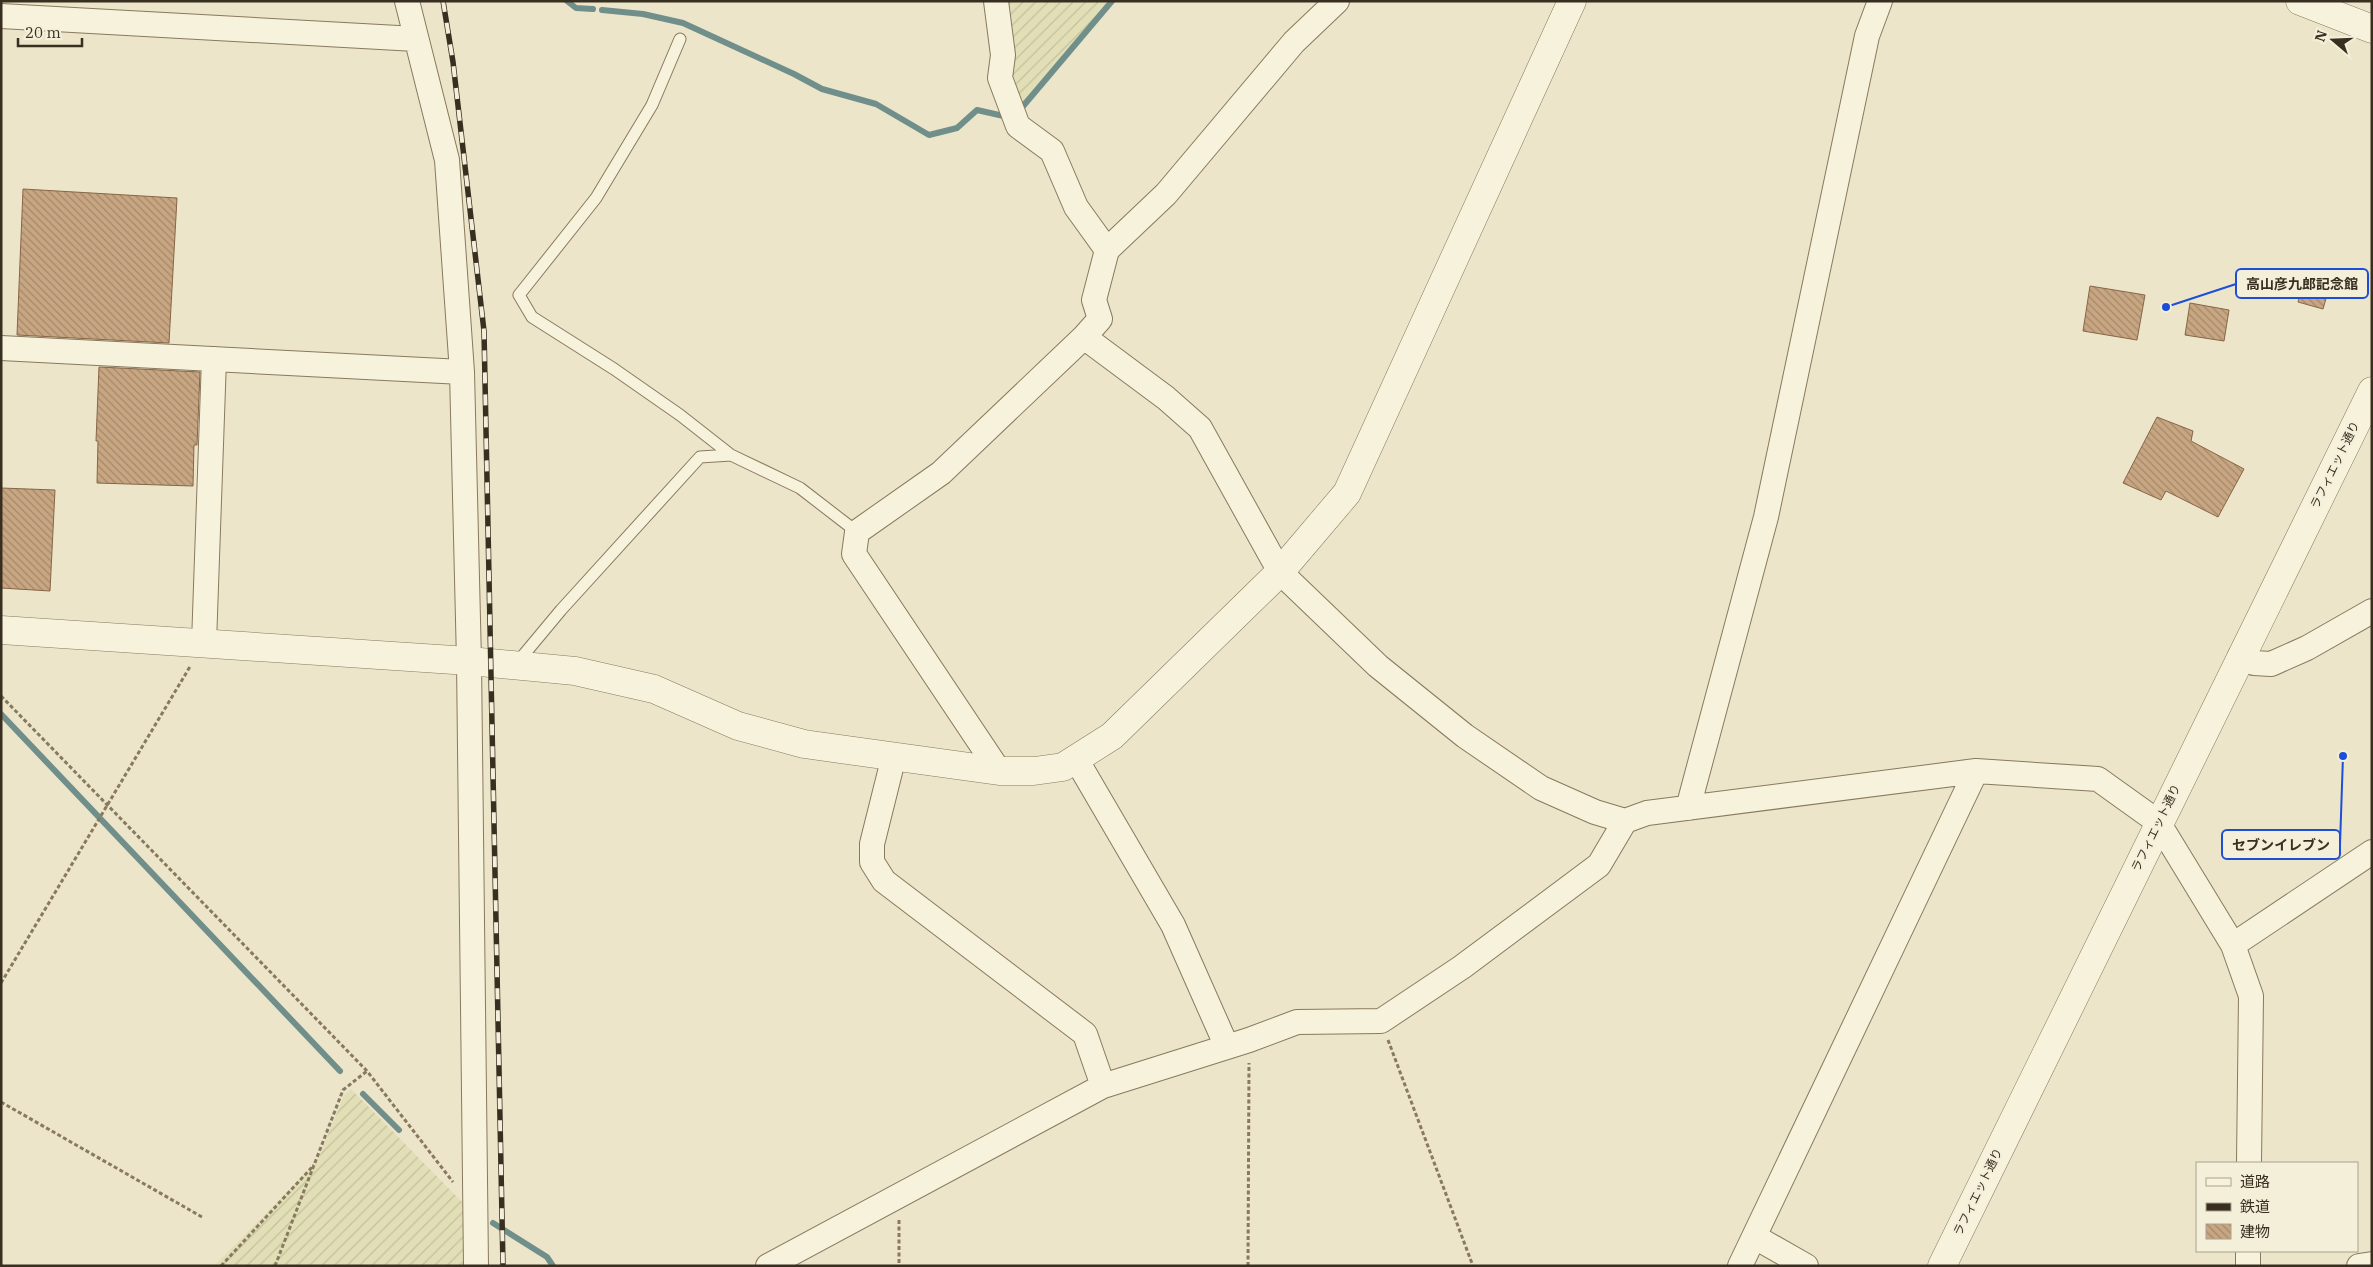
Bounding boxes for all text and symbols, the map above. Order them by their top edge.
scale bar [18,15,81,47]
north arrow [2308,15,2358,65]
text: 20 m [25,23,61,42]
text: N [2310,28,2331,44]
callout: 高山彦九郎記念館 [2236,269,2368,298]
text: 高山彦九郎記念館 [2246,275,2358,293]
street label: ラフィエット通り [2307,418,2362,511]
street label: ラフィエット通り [2128,781,2183,874]
callout: セブンイレブン [2222,830,2340,859]
text: セブンイレブン [2232,836,2330,854]
street label: ラフィエット通り [1950,1145,2005,1238]
legend [2196,1162,2358,1252]
text: 道路 [2240,1172,2270,1191]
text: 鉄道 [2240,1197,2270,1216]
text: 建物 [2240,1222,2270,1241]

